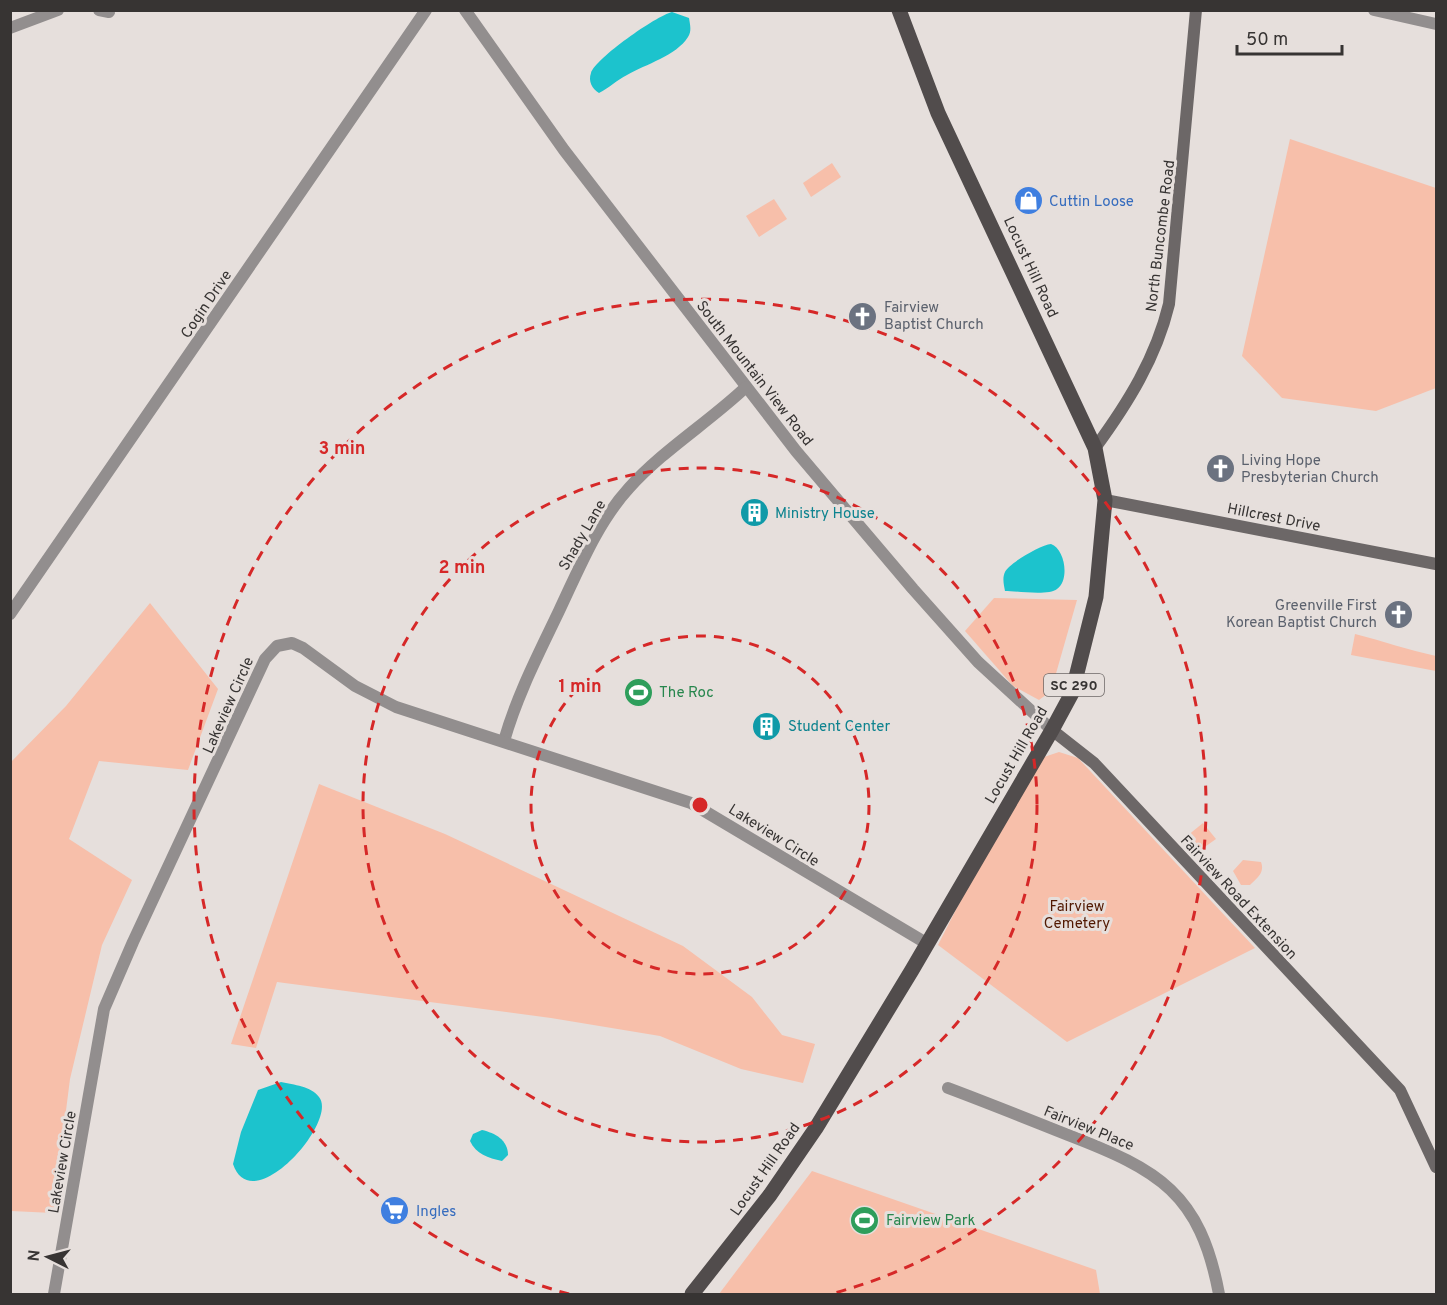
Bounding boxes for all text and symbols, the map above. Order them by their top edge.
scale bar [1237,18,1342,56]
text: 50 m [1246,29,1288,52]
street label: North Buncombe Road [1143,159,1180,313]
shop icon: Cuttin Loose [1012,185,1044,217]
place label: Cuttin Loose [1049,193,1134,212]
street label: Locust Hill Road [998,214,1061,321]
street label: Cogin Drive [178,267,237,343]
street label: South Mountain View Road [691,297,816,450]
place label: Fairview Baptist Church [884,299,984,335]
church icon: Fairview Baptist Church [847,300,879,332]
text: 3 min [319,438,365,461]
place label: Living Hope Presbyterian Church [1241,452,1379,488]
church icon: Living Hope Presbyterian Church [1204,453,1236,485]
street label: Shady Lane [555,497,611,575]
building icon: Ministry House [738,497,770,529]
street label: Hillcrest Drive [1225,500,1322,537]
place label: Ministry House [775,505,875,524]
text: 2 min [438,557,486,580]
place label: Greenville First Korean Baptist Church [1226,597,1377,633]
church icon: Greenville First Korean Baptist Church [1382,598,1414,630]
street label: Lakeview Circle [200,654,259,757]
road number: SC 290 [1044,674,1104,696]
text: 1 min [558,676,602,699]
sports icon: The Roc [622,676,654,708]
place label: The Roc [659,684,714,703]
street label: Locust Hill Road [982,704,1053,808]
building icon: Student Center [751,710,783,742]
place label: Student Center [788,718,891,737]
centre of rings [690,795,710,815]
street label: Lakeview Circle [724,801,822,872]
street label: Fairview Road Extension [1175,832,1300,964]
park label: Fairview Cemetery [1044,898,1110,934]
street label: Fairview Place [1040,1103,1136,1156]
street label: Lakeview Circle [45,1110,82,1215]
street label: Locust Hill Road [727,1120,805,1220]
supermarket icon: Ingles [379,1195,411,1227]
place label: Ingles [416,1203,456,1222]
sports icon: Fairview Park [849,1204,881,1236]
place label: Fairview Park [886,1212,976,1231]
north arrow [18,1227,78,1287]
text: N [25,1249,46,1262]

